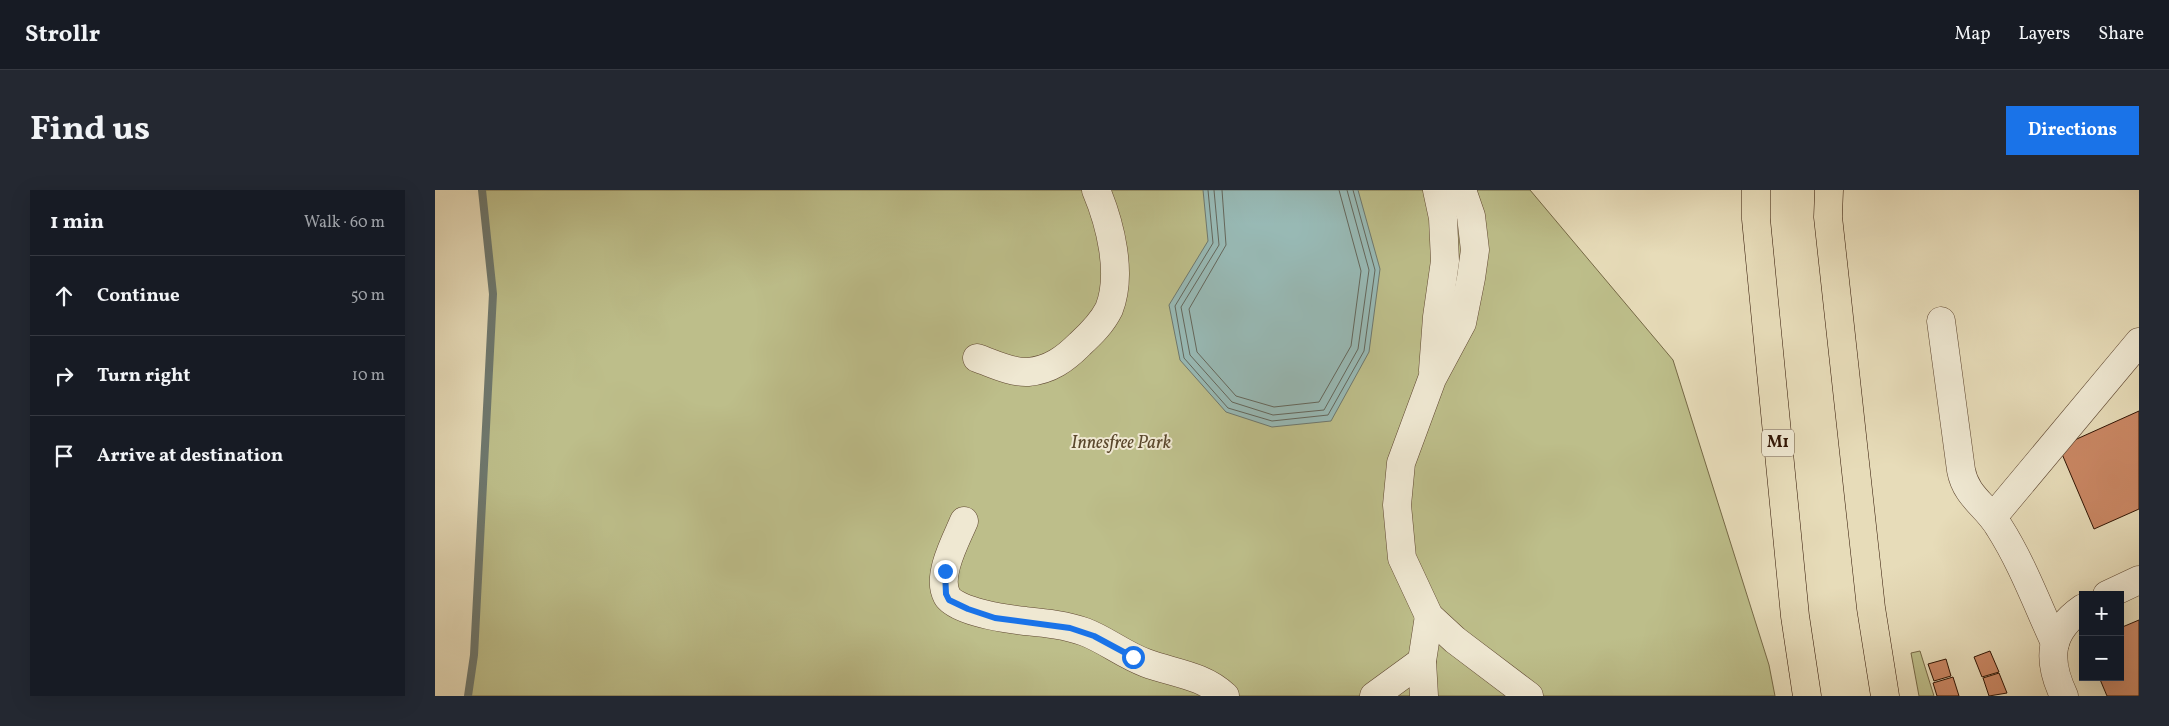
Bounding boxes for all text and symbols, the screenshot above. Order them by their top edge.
text: Strollr [25,18,100,52]
text: Map [1954,22,1990,47]
text: Layers [2018,22,2070,47]
text: Share [2098,22,2144,47]
text: Find us [30,106,150,154]
button: Directions [2006,106,2139,155]
text: 1 min [50,208,104,237]
text: Walk · 60 m [304,212,385,234]
icon: ahead [50,282,78,310]
text: Continue [97,283,180,309]
text: 50 m [351,285,385,307]
icon: right [50,362,78,390]
text: Turn right [97,363,190,389]
text: 10 m [352,365,385,387]
road number: M1 [1762,430,1794,456]
park label: Innesfree Park [1071,431,1171,456]
icon: arrive [50,442,78,470]
text: Arrive at destination [97,443,283,469]
route end [934,560,957,583]
map controls [2079,591,2124,681]
button: + [2079,591,2124,636]
button: − [2079,636,2124,681]
route start [1122,646,1145,669]

